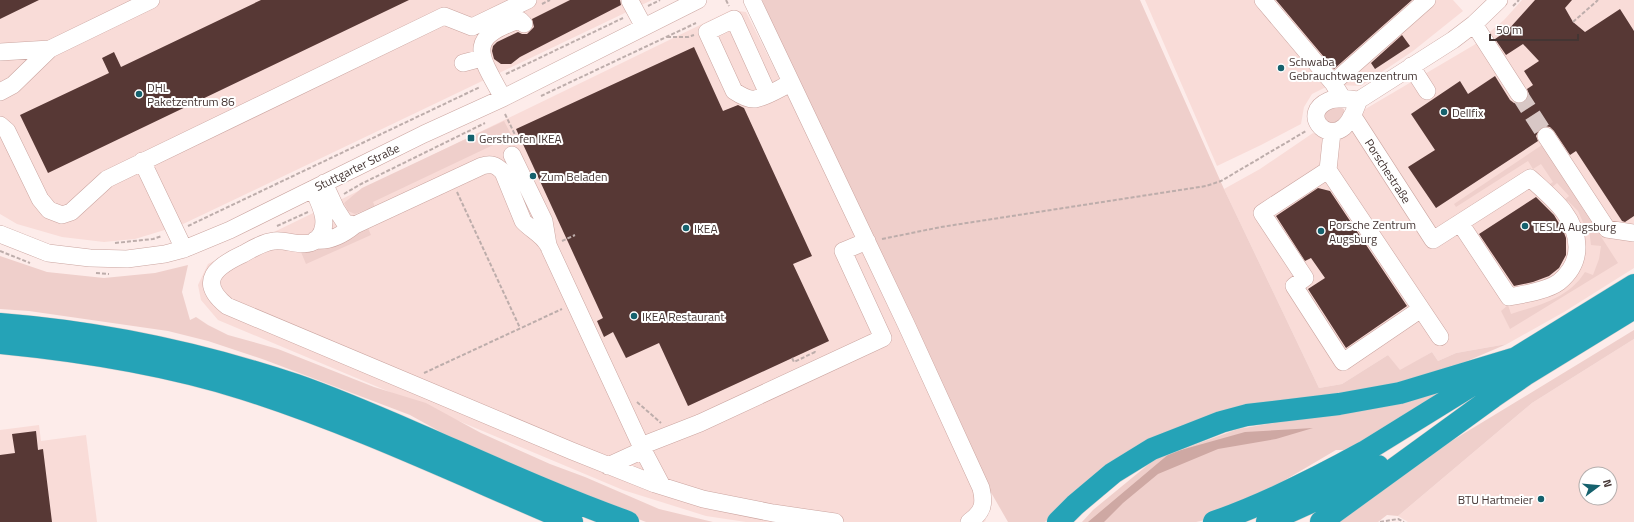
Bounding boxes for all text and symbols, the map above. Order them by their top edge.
scale bar [1490,16,1578,42]
text: 50 m [1496,20,1522,39]
place label: Schwaba Gebrauchtwagenzentrum [1289,52,1418,85]
marker: Schwaba Gebrauchtwagenzentrum [1276,63,1286,73]
place label: DHL Paketzentrum 86 [147,78,235,111]
marker: DHL Paketzentrum 86 [134,89,144,99]
place label: Dellfix [1452,103,1484,122]
marker: Dellfix [1439,107,1449,117]
place label: Gersthofen IKEA [479,129,562,148]
marker: Gersthofen IKEA [466,133,476,143]
street label: Porschestraße [1360,135,1416,207]
street label: Stuttgarter Straße [311,138,403,196]
place label: Zum Beladen [541,167,607,186]
marker: Zum Beladen [528,171,538,181]
place label: Porsche Zentrum Augsburg [1329,215,1416,248]
place label: TESLA Augsburg [1533,217,1616,236]
place label: IKEA [694,219,718,238]
marker: TESLA Augsburg [1520,221,1530,231]
marker: IKEA [681,223,691,233]
marker: Porsche Zentrum Augsburg [1316,226,1326,236]
place label: IKEA Restaurant [642,307,725,326]
marker: IKEA Restaurant [629,311,639,321]
north arrow [1578,466,1618,506]
text: N [1599,477,1616,489]
place label: BTU Hartmeier [1458,490,1533,509]
marker: BTU Hartmeier [1536,494,1546,504]

